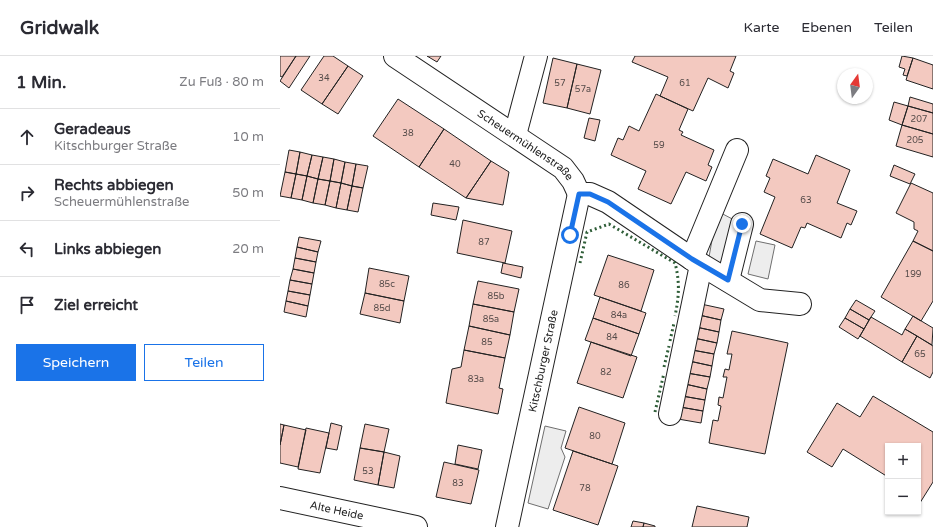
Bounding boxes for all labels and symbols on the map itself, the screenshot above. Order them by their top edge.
north arrow [837,68,873,104]
house number: 34 [318,73,330,84]
house number: 57 [554,78,566,89]
house number: 61 [679,78,691,89]
house number: 57a [575,84,591,95]
street label: Scheuermühlenstraße [475,106,576,183]
house number: 207 [911,114,928,125]
house number: 38 [402,128,414,139]
house number: 205 [907,135,924,146]
house number: 59 [653,140,665,151]
house number: 40 [449,159,461,170]
house number: 63 [800,195,812,206]
route end [733,215,751,233]
route start [561,226,579,244]
house number: 87 [478,237,490,248]
house number: 199 [905,269,922,280]
house number: 85c [379,279,395,290]
house number: 86 [618,280,630,291]
house number: 85b [488,291,505,302]
house number: 85d [374,303,390,314]
street label: Kitschburger Straße [526,309,560,413]
house number: 84a [611,310,627,321]
house number: 85a [483,314,499,325]
house number: 84 [606,332,618,343]
house number: 85 [481,337,493,348]
house number: 65 [914,349,926,360]
house number: 82 [600,367,612,378]
house number: 83a [468,374,484,385]
house number: 80 [589,431,601,442]
house number: 53 [362,466,374,477]
house number: 83 [452,478,464,489]
house number: 78 [579,483,591,494]
street label: Alte Heide [309,498,365,522]

